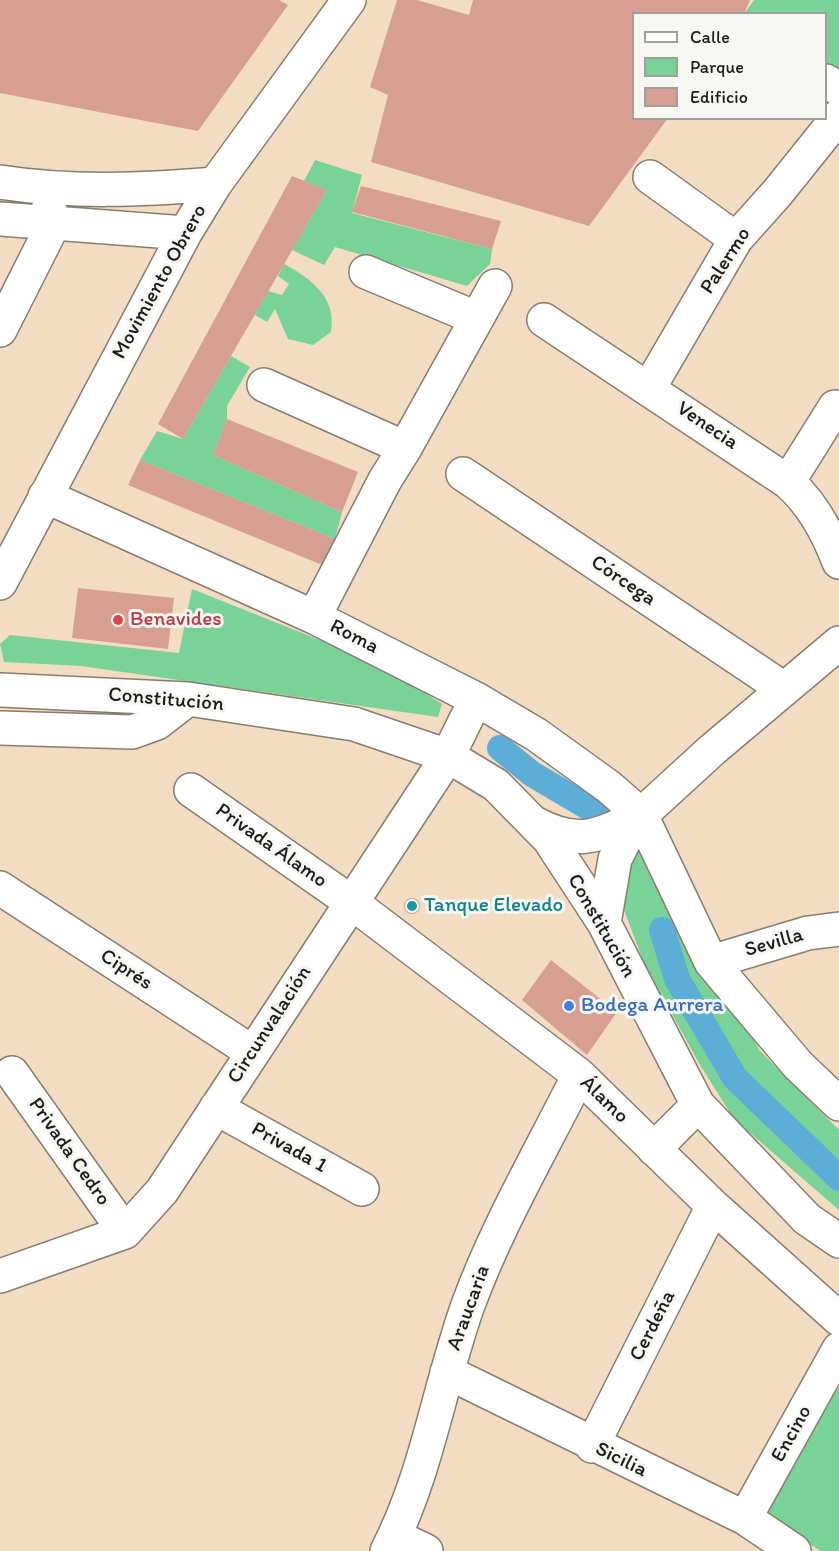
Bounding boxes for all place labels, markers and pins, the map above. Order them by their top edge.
place label: Benavides [130,607,222,633]
marker: Benavides [111,613,125,627]
place label: Tanque Elevado [424,893,563,919]
marker: Tanque Elevado [405,899,419,913]
place label: Bodega Aurrera [581,993,724,1019]
marker: Bodega Aurrera [562,999,576,1013]

